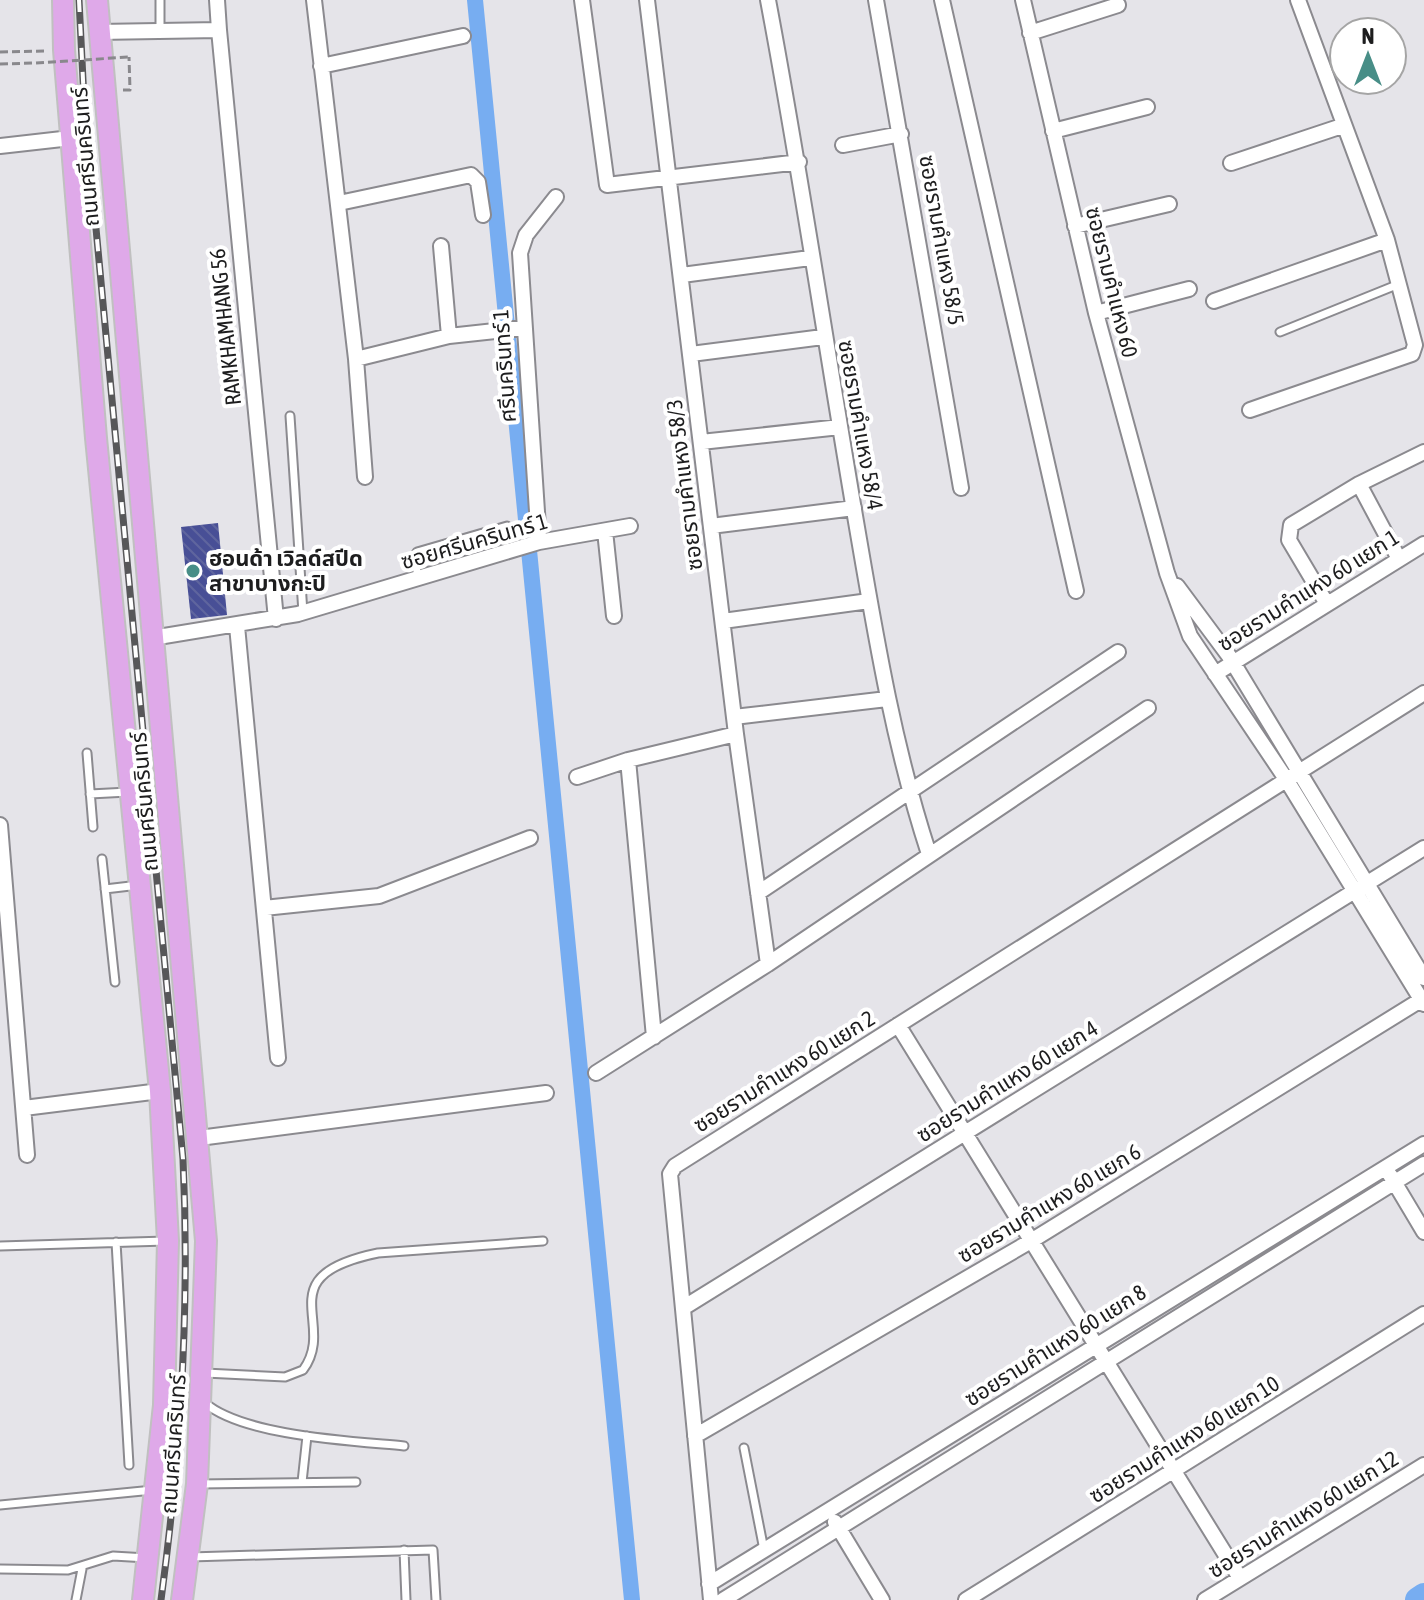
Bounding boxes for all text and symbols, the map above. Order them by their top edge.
north arrow [1328,16,1408,96]
text: N [1362,23,1374,49]
street label: ถนนศรีนครินทร์ [66,85,104,228]
street label: ซอยรามคำแหง 58/5 [914,153,970,327]
street label: ซอยรามคำแหง 60 [1081,204,1143,360]
street label: RAMKHAMHANG 56 [204,247,246,407]
street label: ศรีนครินทร์ 1 [487,309,521,423]
street label: ซอยรามคำแหง 58/4 [833,338,889,512]
street label: ซอยรามคำแหง 58/3 [661,398,707,572]
street label: ซอยศรีนครินทร์ 1 [398,508,550,574]
street label: ซอยรามคำแหง 60 แยก 1 [1213,524,1403,656]
place label: ฮอนด้า เวิลด์สปีด สาขาบางกะปิ [209,545,363,596]
marker: ฮอนด้า เวิลด์สปีด สาขาบางกะปิ [184,562,202,580]
street label: ถนนศรีนครินทร์ [125,730,163,873]
street label: ซอยรามคำแหง 60 แยก 2 [689,1005,879,1137]
street label: ซอยรามคำแหง 60 แยก 4 [912,1015,1102,1147]
street label: ซอยรามคำแหง 60 แยก 6 [953,1138,1145,1268]
street label: ซอยรามคำแหง 60 แยก 8 [960,1279,1150,1411]
street label: ซอยรามคำแหง 60 แยก 10 [1084,1370,1284,1508]
street label: ถนนศรีนครินทร์ [155,1372,191,1515]
street label: ซอยรามคำแหง 60 แยก 12 [1203,1445,1403,1583]

